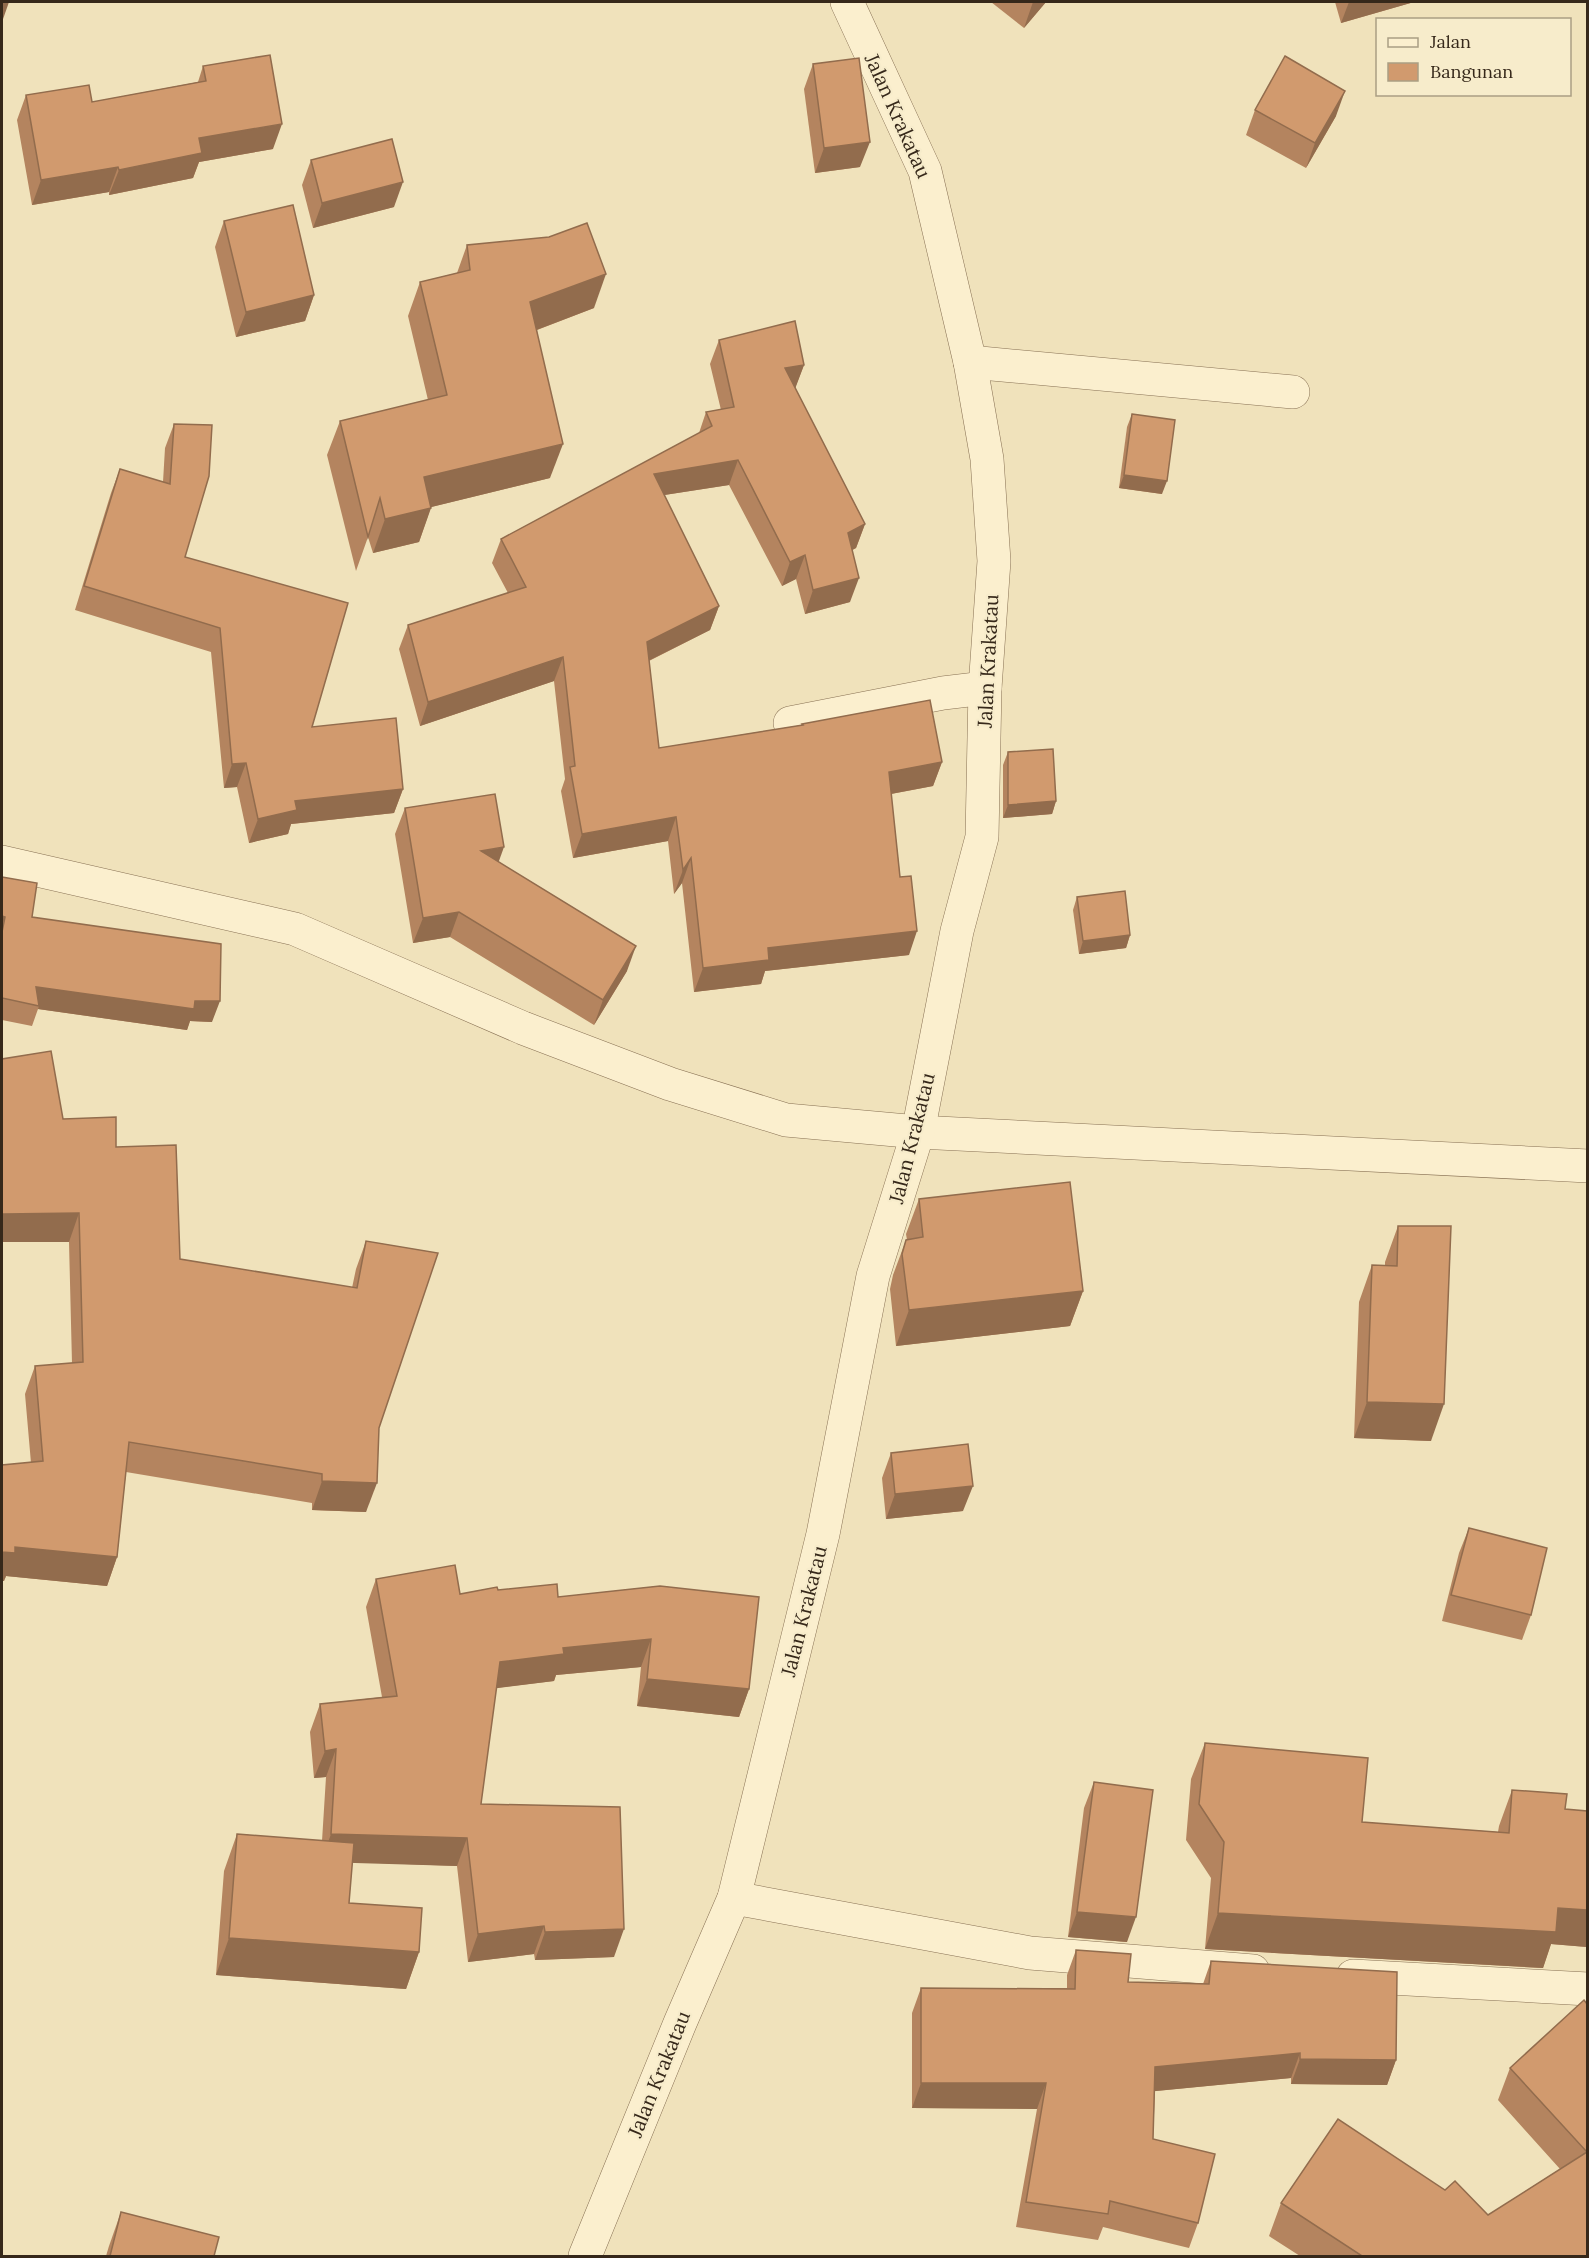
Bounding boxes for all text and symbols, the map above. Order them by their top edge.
legend [1376,18,1571,96]
text: Jalan [1429,30,1471,53]
street label: Jalan Krakatau [859,49,937,182]
text: Bangunan [1430,60,1513,83]
street label: Jalan Krakatau [971,593,1003,730]
street label: Jalan Krakatau [883,1070,940,1207]
street label: Jalan Krakatau [775,1543,832,1680]
street label: Jalan Krakatau [621,2007,695,2142]

